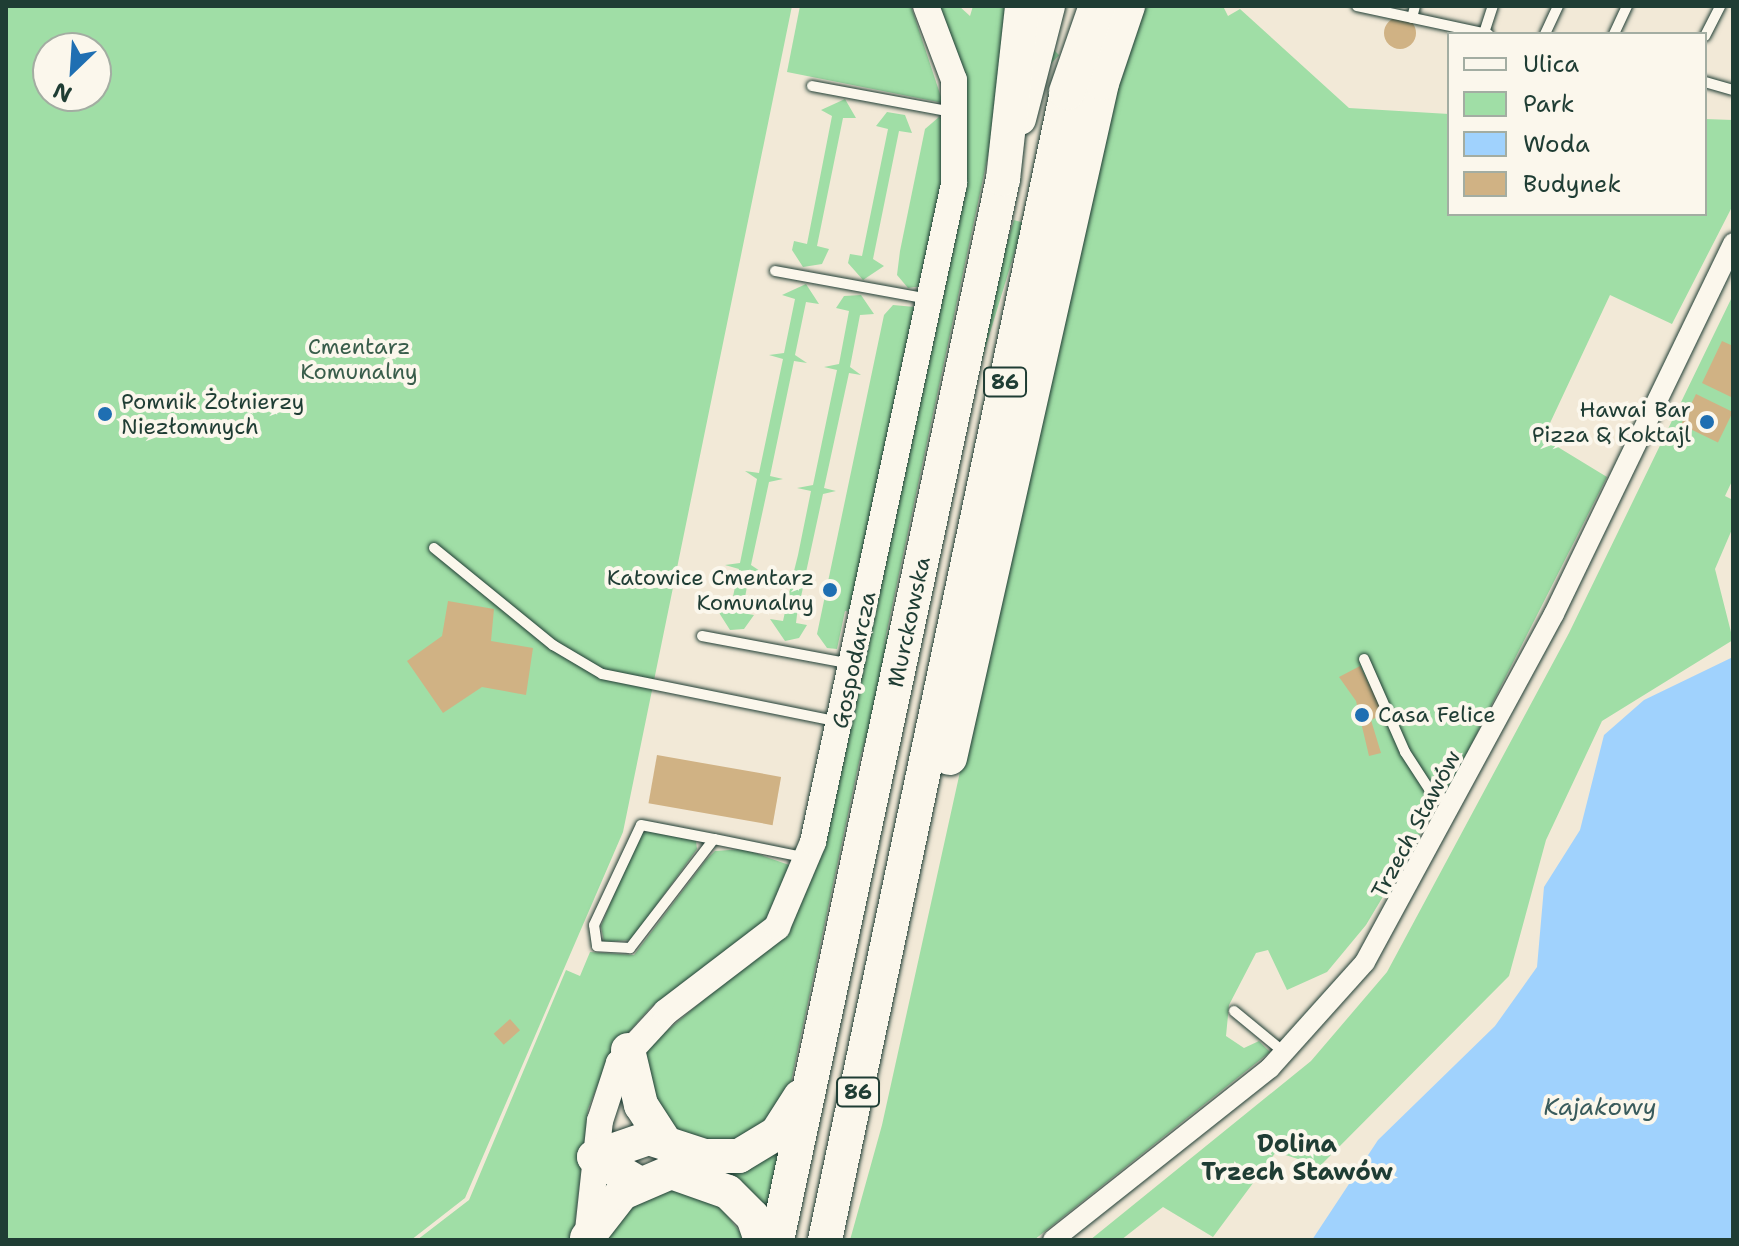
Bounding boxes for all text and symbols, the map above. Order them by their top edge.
north arrow [32,32,112,112]
legend [1447,32,1707,216]
text: Ulica [1523,48,1579,80]
text: N [48,76,77,109]
text: Park [1523,88,1575,120]
text: Woda [1523,128,1590,160]
text: Budynek [1523,168,1621,200]
park label: Cmentarz Komunalny [300,333,418,384]
road number: 86 [983,366,1027,398]
place label: Pomnik Żołnierzy Niezłomnych [121,388,304,440]
place label: Hawai Bar Pizza & Koktajl [1532,396,1691,448]
marker: Pomnik Żołnierzy Niezłomnych [96,405,114,423]
marker: Hawai Bar Pizza & Koktajl [1698,413,1716,431]
street label: Murckowska [882,554,936,690]
place label: Katowice Cmentarz Komunalny [607,564,814,616]
marker: Katowice Cmentarz Komunalny [821,581,839,599]
street label: Gospodarcza [827,589,881,731]
place label: Casa Felice [1378,702,1496,728]
marker: Casa Felice [1353,706,1371,724]
street label: Trzech Stawów [1366,746,1466,902]
road number: 86 [836,1076,880,1108]
water label: Kajakowy [1543,1094,1657,1122]
district label: Dolina Trzech Stawów [1201,1131,1393,1187]

